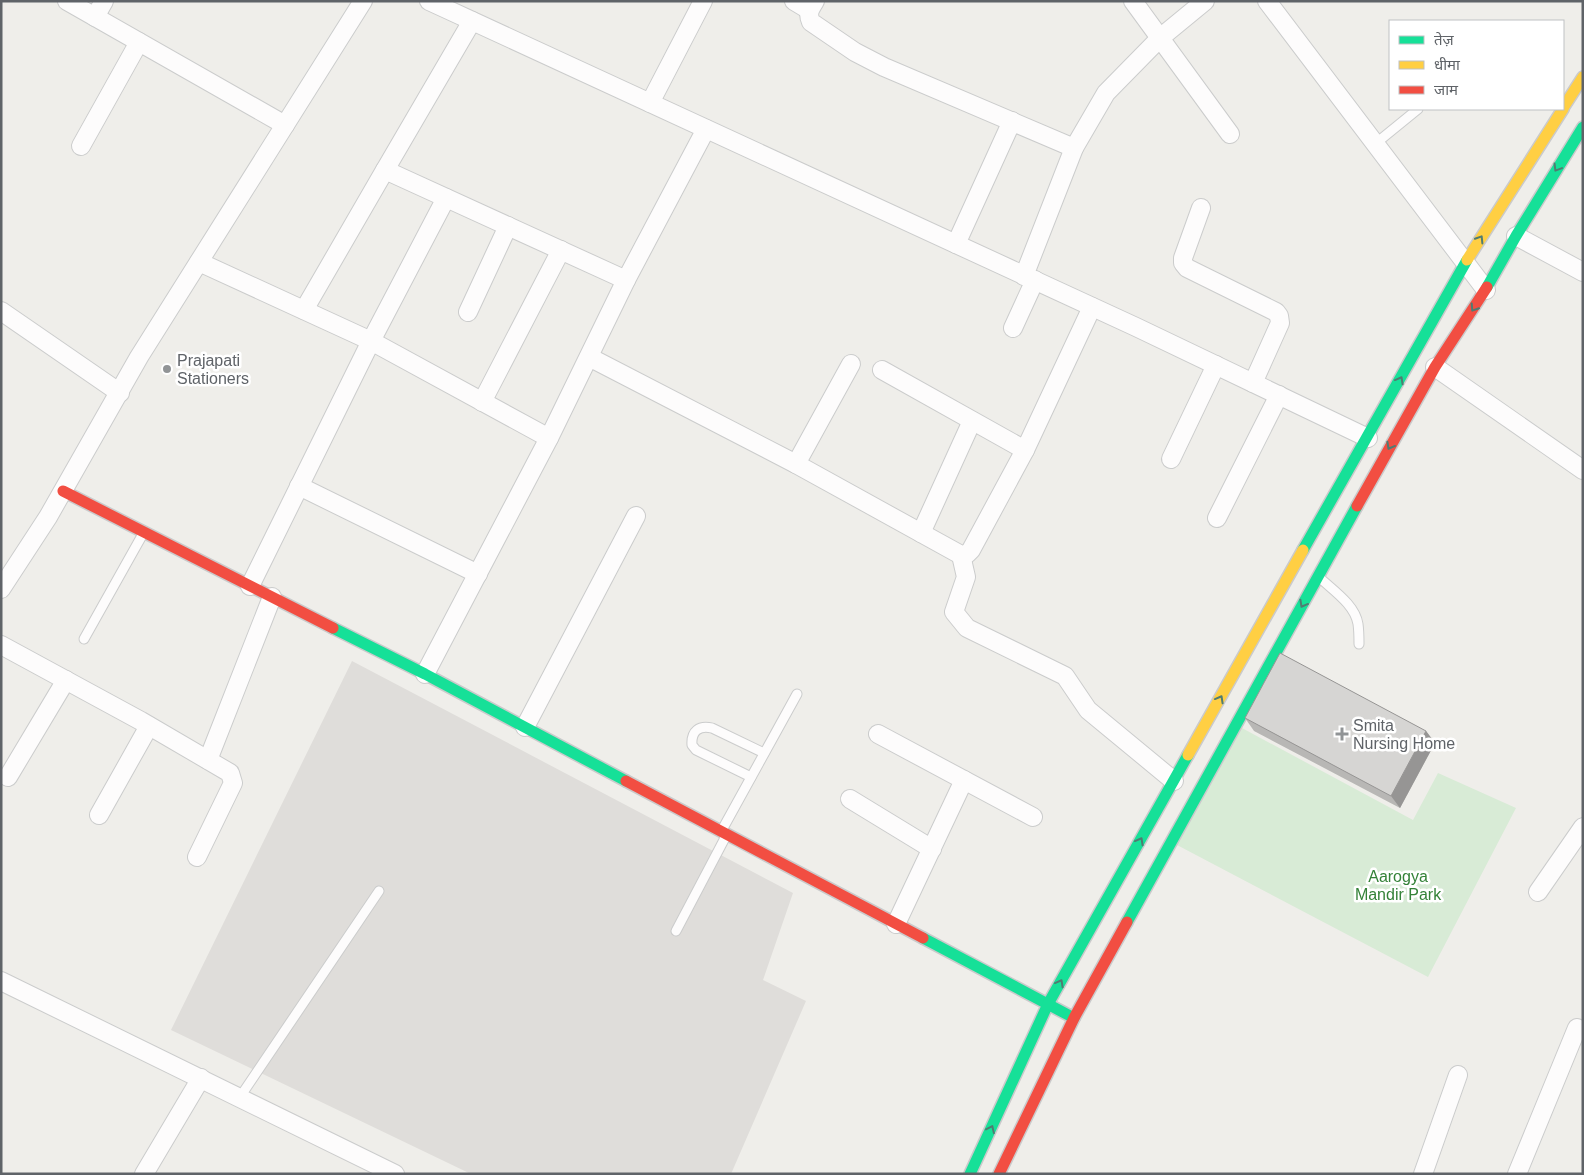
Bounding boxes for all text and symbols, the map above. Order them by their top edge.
legend [1389,20,1564,110]
text: तेज़ [1434,31,1455,48]
text: धीमा [1434,56,1461,73]
text: जाम [1434,81,1459,98]
one-way arrow [1554,163,1564,172]
one-way arrow [1474,235,1484,244]
one-way arrow [1471,302,1481,311]
place label: Prajapati Stationers [177,352,249,387]
marker: Prajapati Stationers [161,363,173,375]
one-way arrow [1394,376,1404,385]
one-way arrow [1386,441,1396,450]
one-way arrow [1299,599,1309,608]
one-way arrow [1213,696,1223,705]
place label: Smita Nursing Home [1353,717,1455,752]
marker: Smita Nursing Home [1335,727,1349,741]
one-way arrow [1134,838,1144,847]
park label: Aarogya Mandir Park [1355,868,1442,903]
one-way arrow [1054,979,1064,988]
one-way arrow [984,1125,995,1134]

